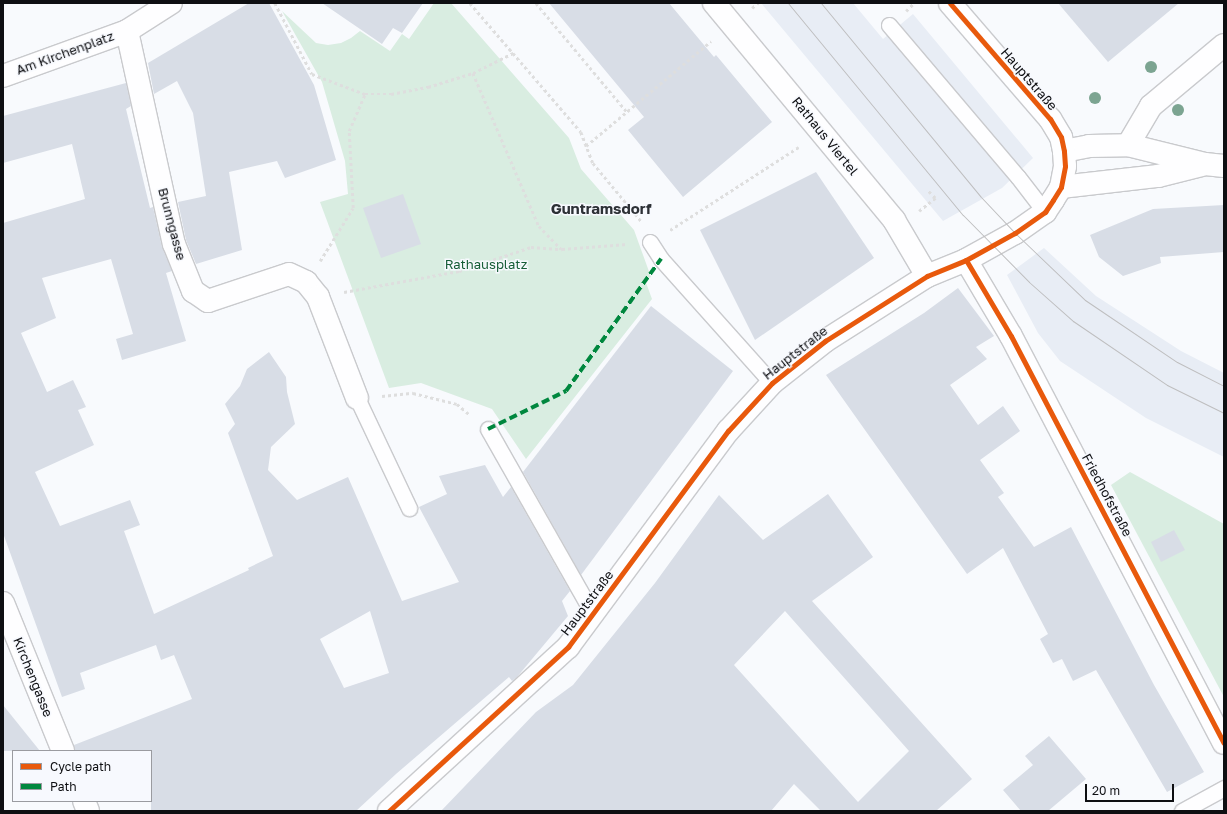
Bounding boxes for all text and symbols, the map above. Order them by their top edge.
street label: Am Kirchenplatz [14,28,116,78]
street label: Hauptstraße [998,45,1060,113]
street label: Rathaus Viertel [789,94,861,178]
street label: Brunngasse [155,186,189,262]
district label: Guntramsdorf [551,200,651,218]
park label: Rathausplatz [445,256,527,272]
street label: Hauptstraße [760,323,830,383]
street label: Friedhofstraße [1079,451,1135,539]
street label: Hauptstraße [557,567,617,639]
street label: Kirchengasse [10,635,56,719]
legend [12,750,152,802]
text: Cycle path [50,759,111,774]
scale bar [1087,776,1176,802]
text: Path [50,779,77,794]
text: 20 m [1092,783,1120,798]

